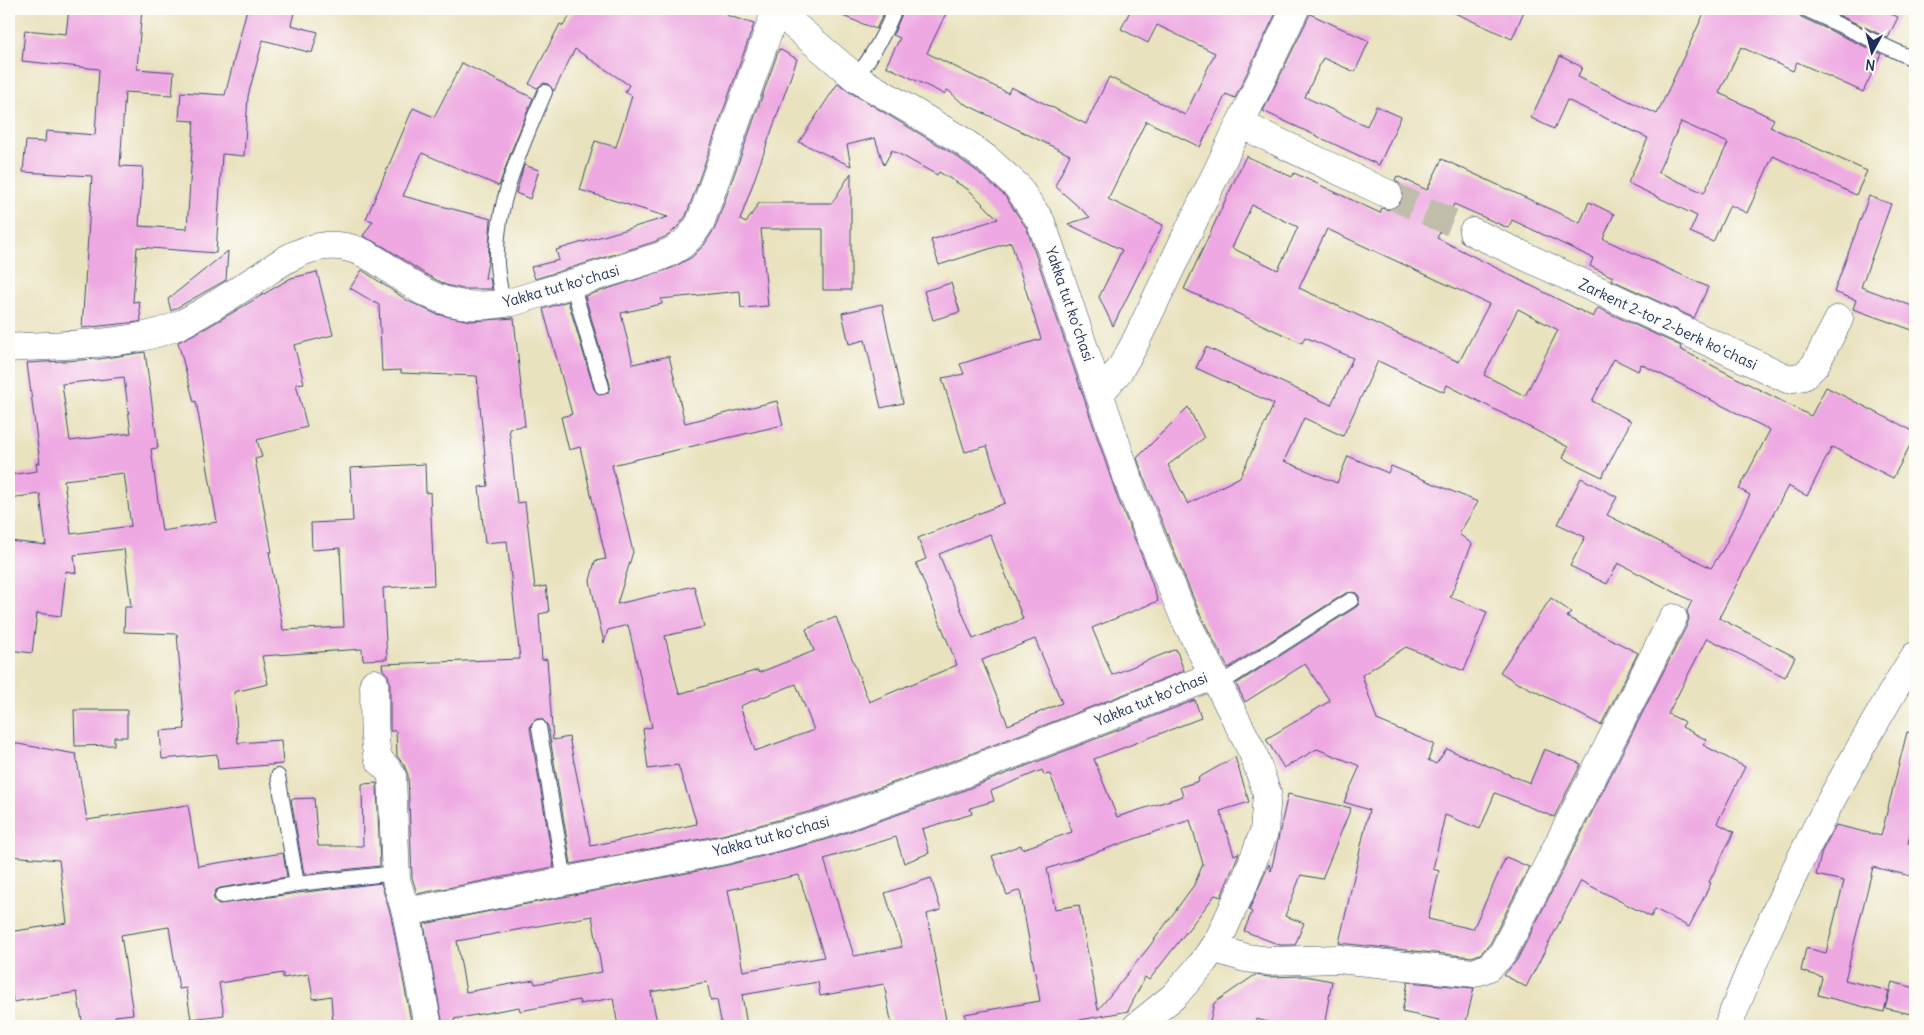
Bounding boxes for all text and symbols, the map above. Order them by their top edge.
north arrow [1846,28,1896,78]
text: N [1865,55,1876,74]
street label: Yakka tut koʻchasi [1041,244,1099,364]
street label: Yakka tut koʻchasi [501,260,621,312]
street label: Zarkent 2-tor 2-berk koʻchasi [1576,274,1760,374]
street label: Yakka tut koʻchasi [1092,668,1210,730]
street label: Yakka tut koʻchasi [711,811,831,861]

